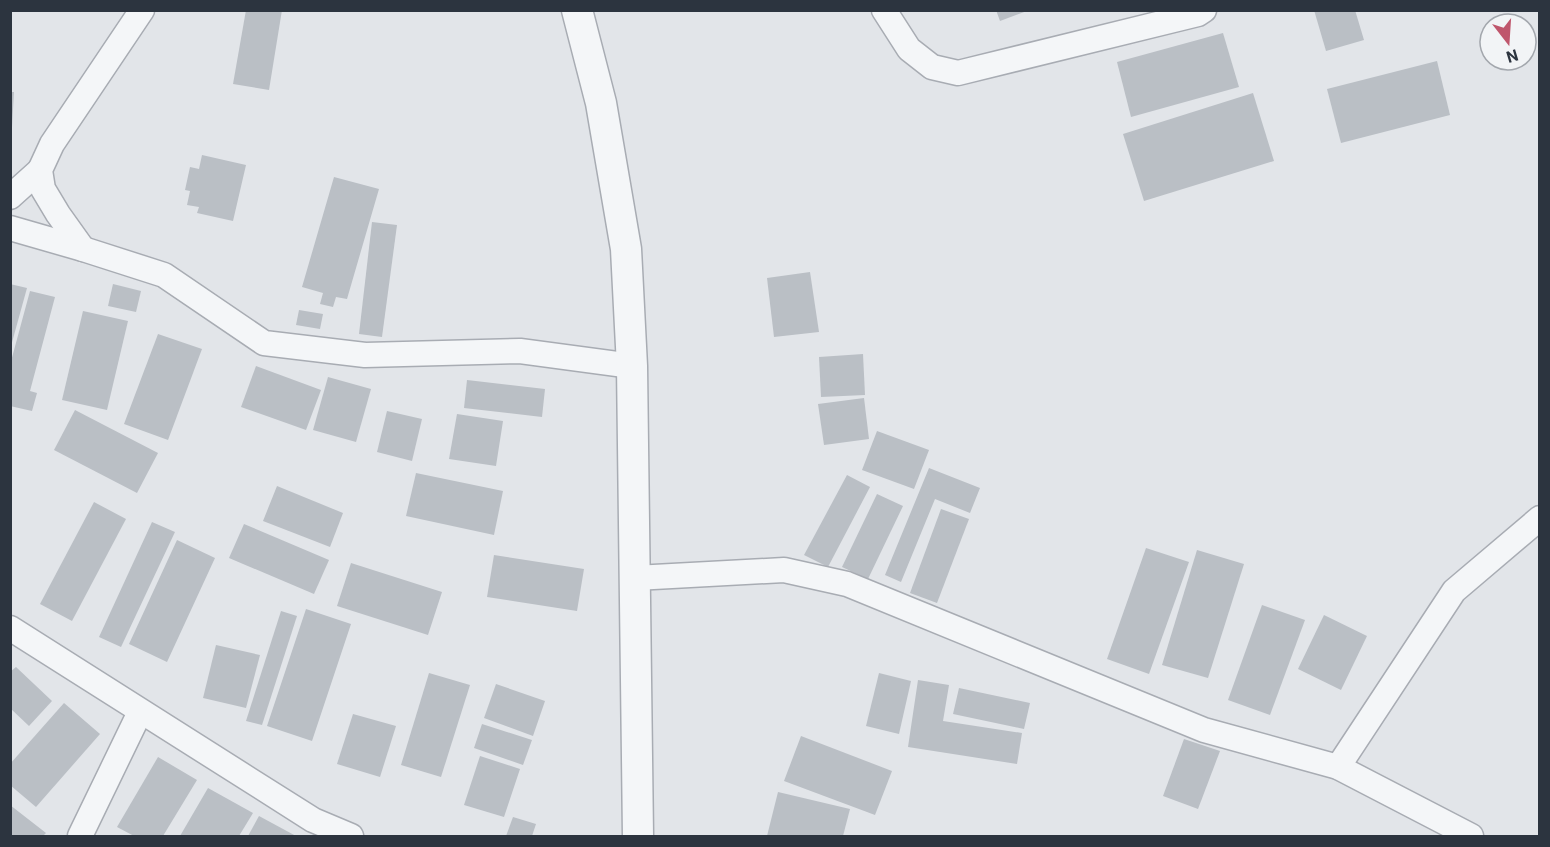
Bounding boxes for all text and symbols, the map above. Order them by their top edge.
north arrow [1478,12,1538,72]
text: N [1504,45,1520,67]

